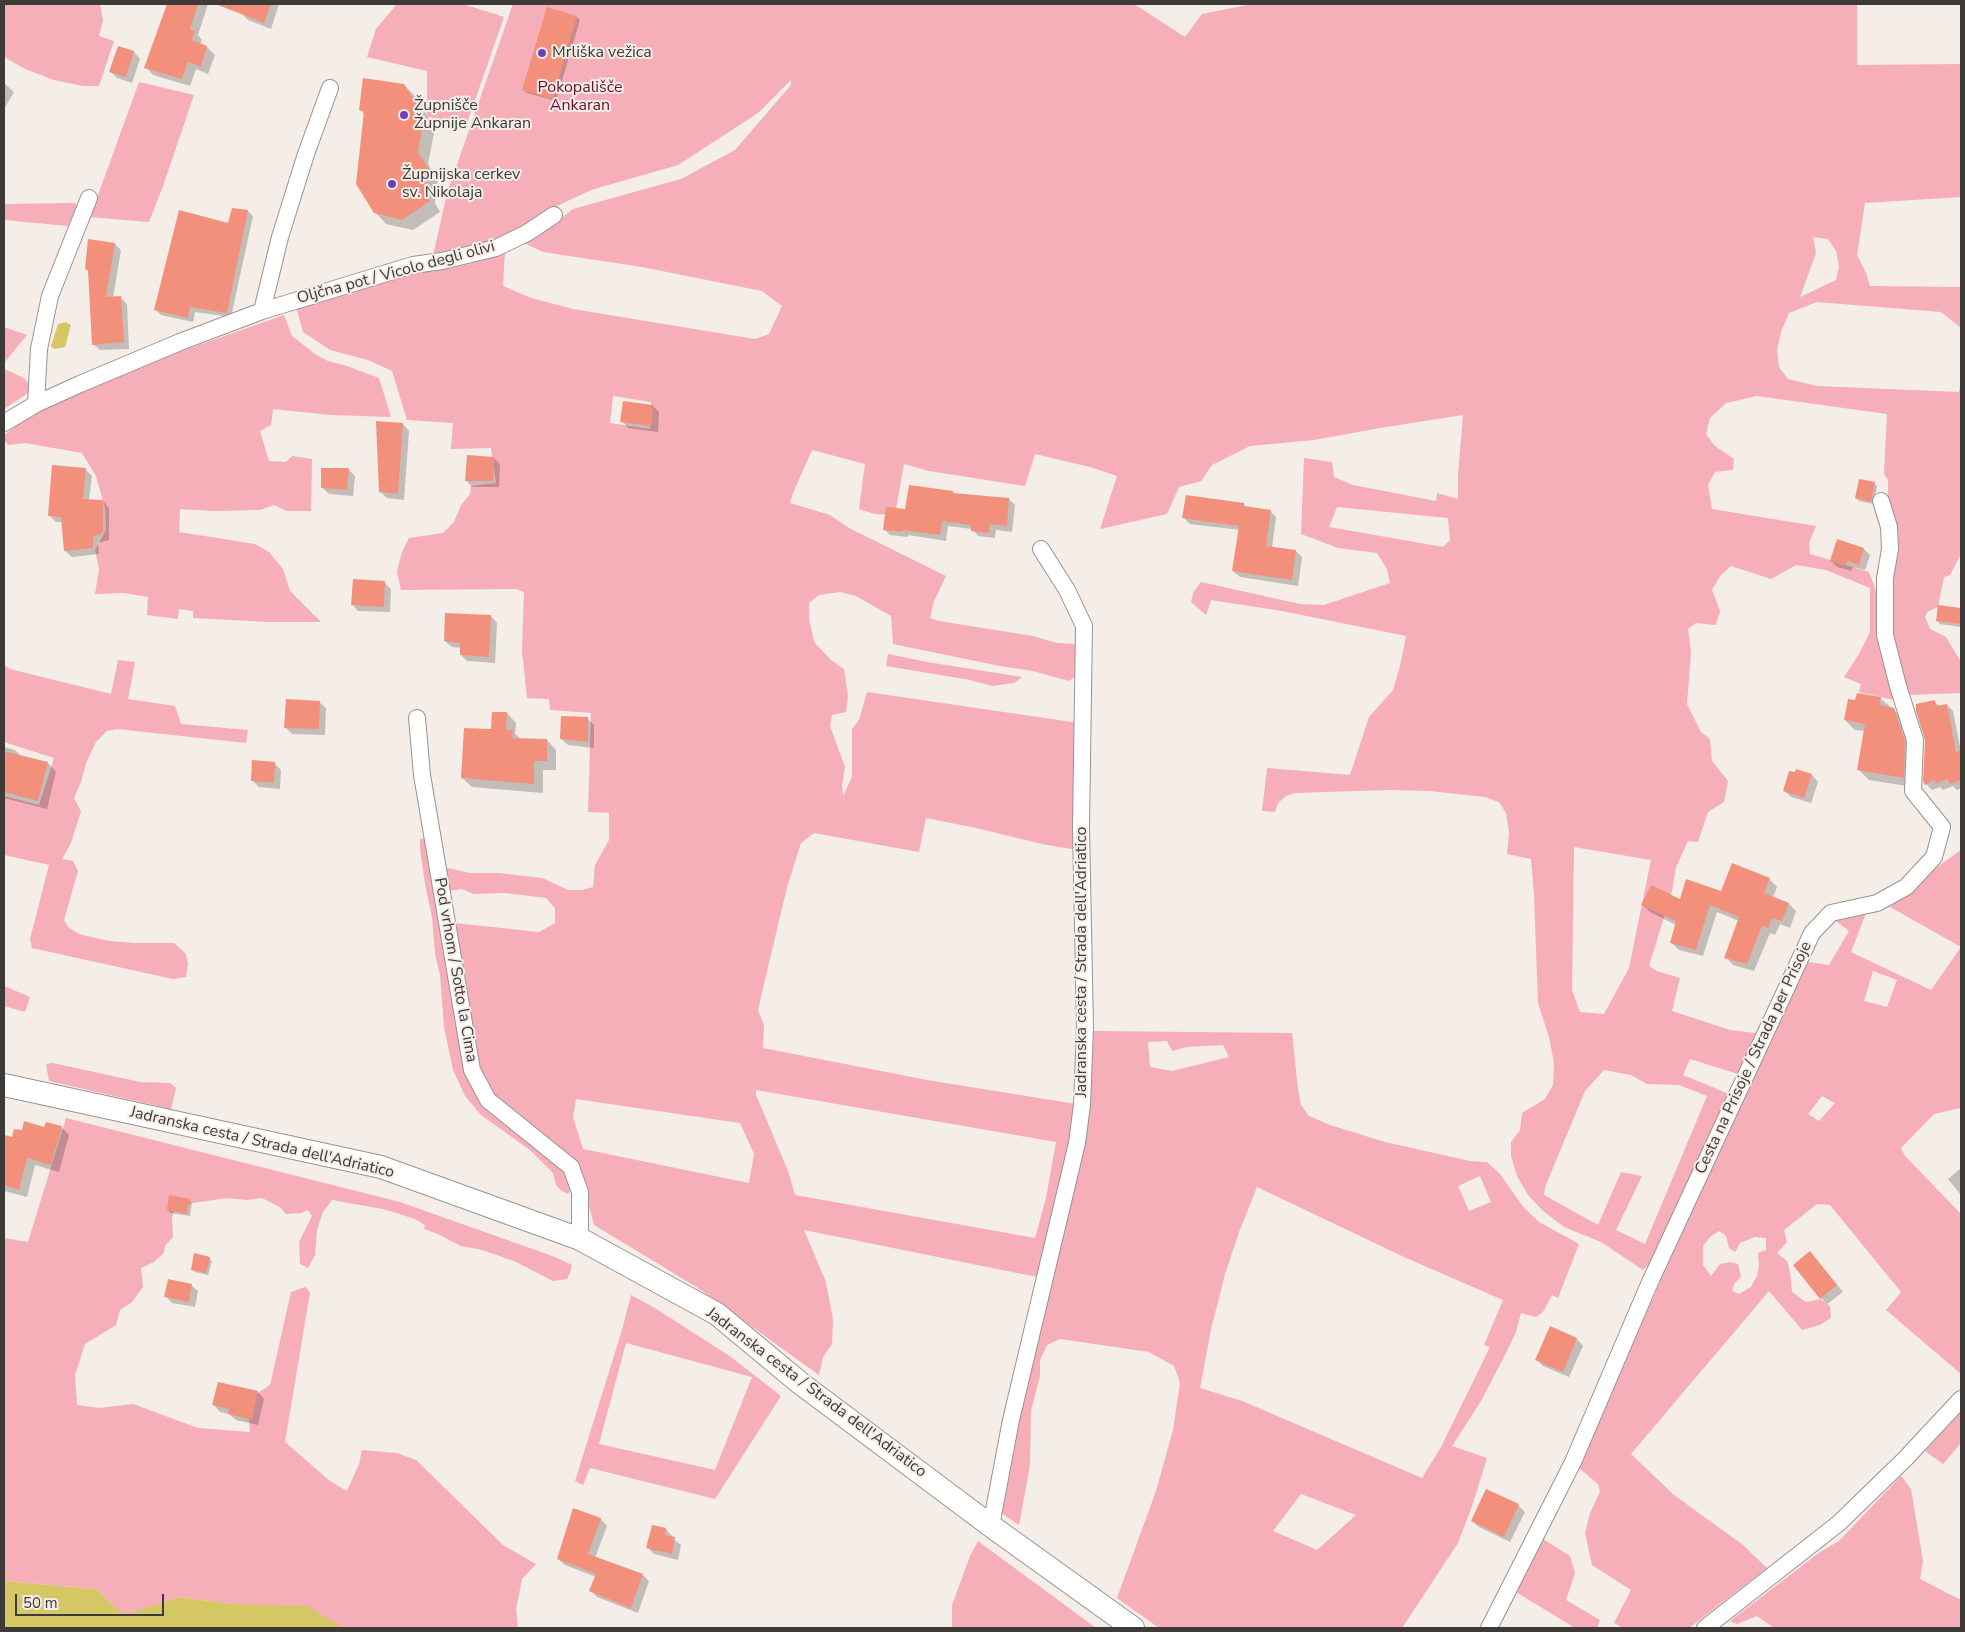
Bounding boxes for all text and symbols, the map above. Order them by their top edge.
place label: Mrliška vežica [552,43,652,63]
marker: Mrliška vežica [536,47,548,59]
park label: Pokopališče Ankaran [537,78,623,116]
place label: Župnišče Župnije Ankaran [414,96,531,134]
marker: Župnišče Župnije Ankaran [398,109,410,121]
place label: Župnijska cerkev sv. Nikolaja [402,165,520,203]
marker: Župnijska cerkev sv. Nikolaja [386,178,398,190]
street label: Oljčna pot / Vicolo degli olivi [295,237,497,309]
street label: Jadranska cesta / Strada dell'Adriatico [1072,827,1092,1097]
street label: Pod vrhom / Sotto la Cima [429,876,481,1064]
street label: Cesta na Prisoje / Strada per Prisoje [1691,939,1817,1177]
street label: Jadranska cesta / Strada dell'Adriatico [128,1103,396,1183]
street label: Jadranska cesta / Strada dell'Adriatico [702,1304,930,1482]
scale bar [18,1584,166,1616]
text: 50 m [23,1593,58,1613]

